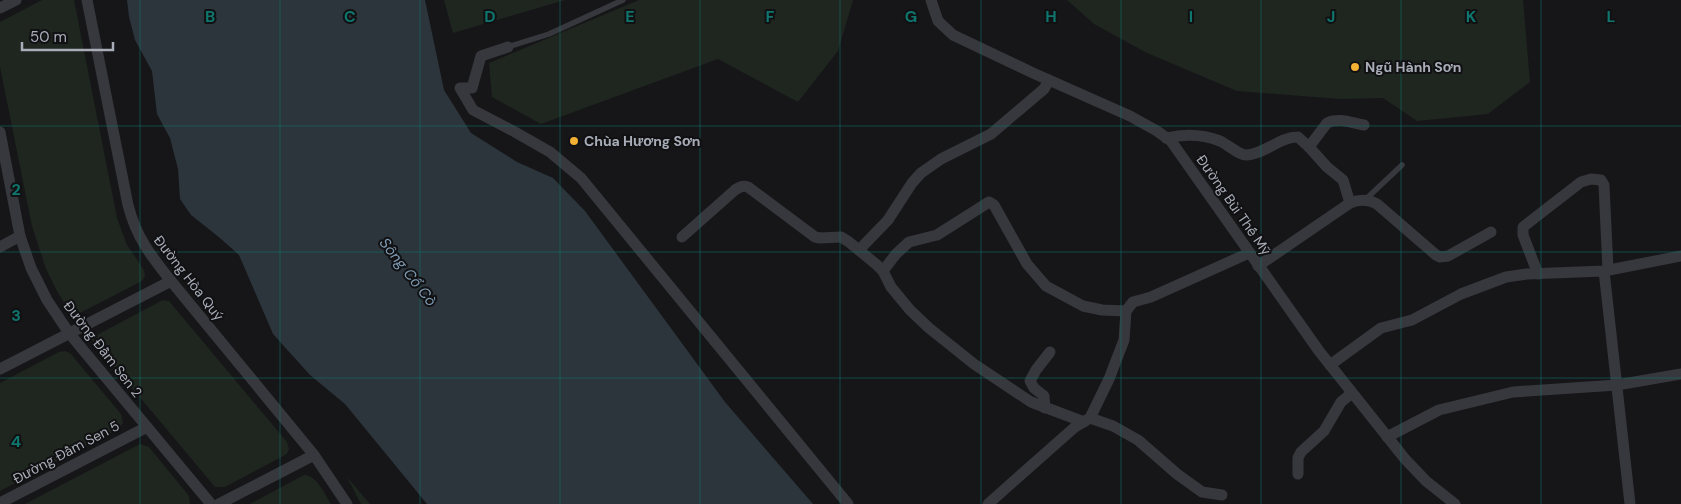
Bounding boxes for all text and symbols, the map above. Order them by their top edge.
text: B [205,6,215,27]
text: C [344,6,356,27]
text: D [484,6,496,27]
text: E [625,6,635,27]
text: F [766,6,775,27]
text: G [905,6,917,27]
text: H [1045,6,1057,27]
text: I [1189,6,1193,27]
text: J [1327,6,1335,27]
text: K [1466,6,1477,27]
text: L [1607,6,1616,27]
scale bar [22,20,114,52]
text: 50 m [30,27,67,47]
place label: Ngũ Hành Sơn [1365,58,1461,76]
marker: Ngũ Hành Sơn [1349,61,1361,73]
place label: Chùa Hương Sơn [584,132,701,150]
marker: Chùa Hương Sơn [568,135,580,147]
street label: Đường Bùi Thế Mỹ [1193,151,1276,259]
text: 2 [11,179,21,200]
street label: Đường Hòa Quý [150,232,228,325]
water label: Sông Cổ Cò [375,234,441,310]
street label: Đường Đầm Sen 2 [60,297,146,401]
text: 3 [11,305,21,326]
street label: Đường Đầm Sen 5 [10,416,122,488]
text: 4 [11,431,21,452]

